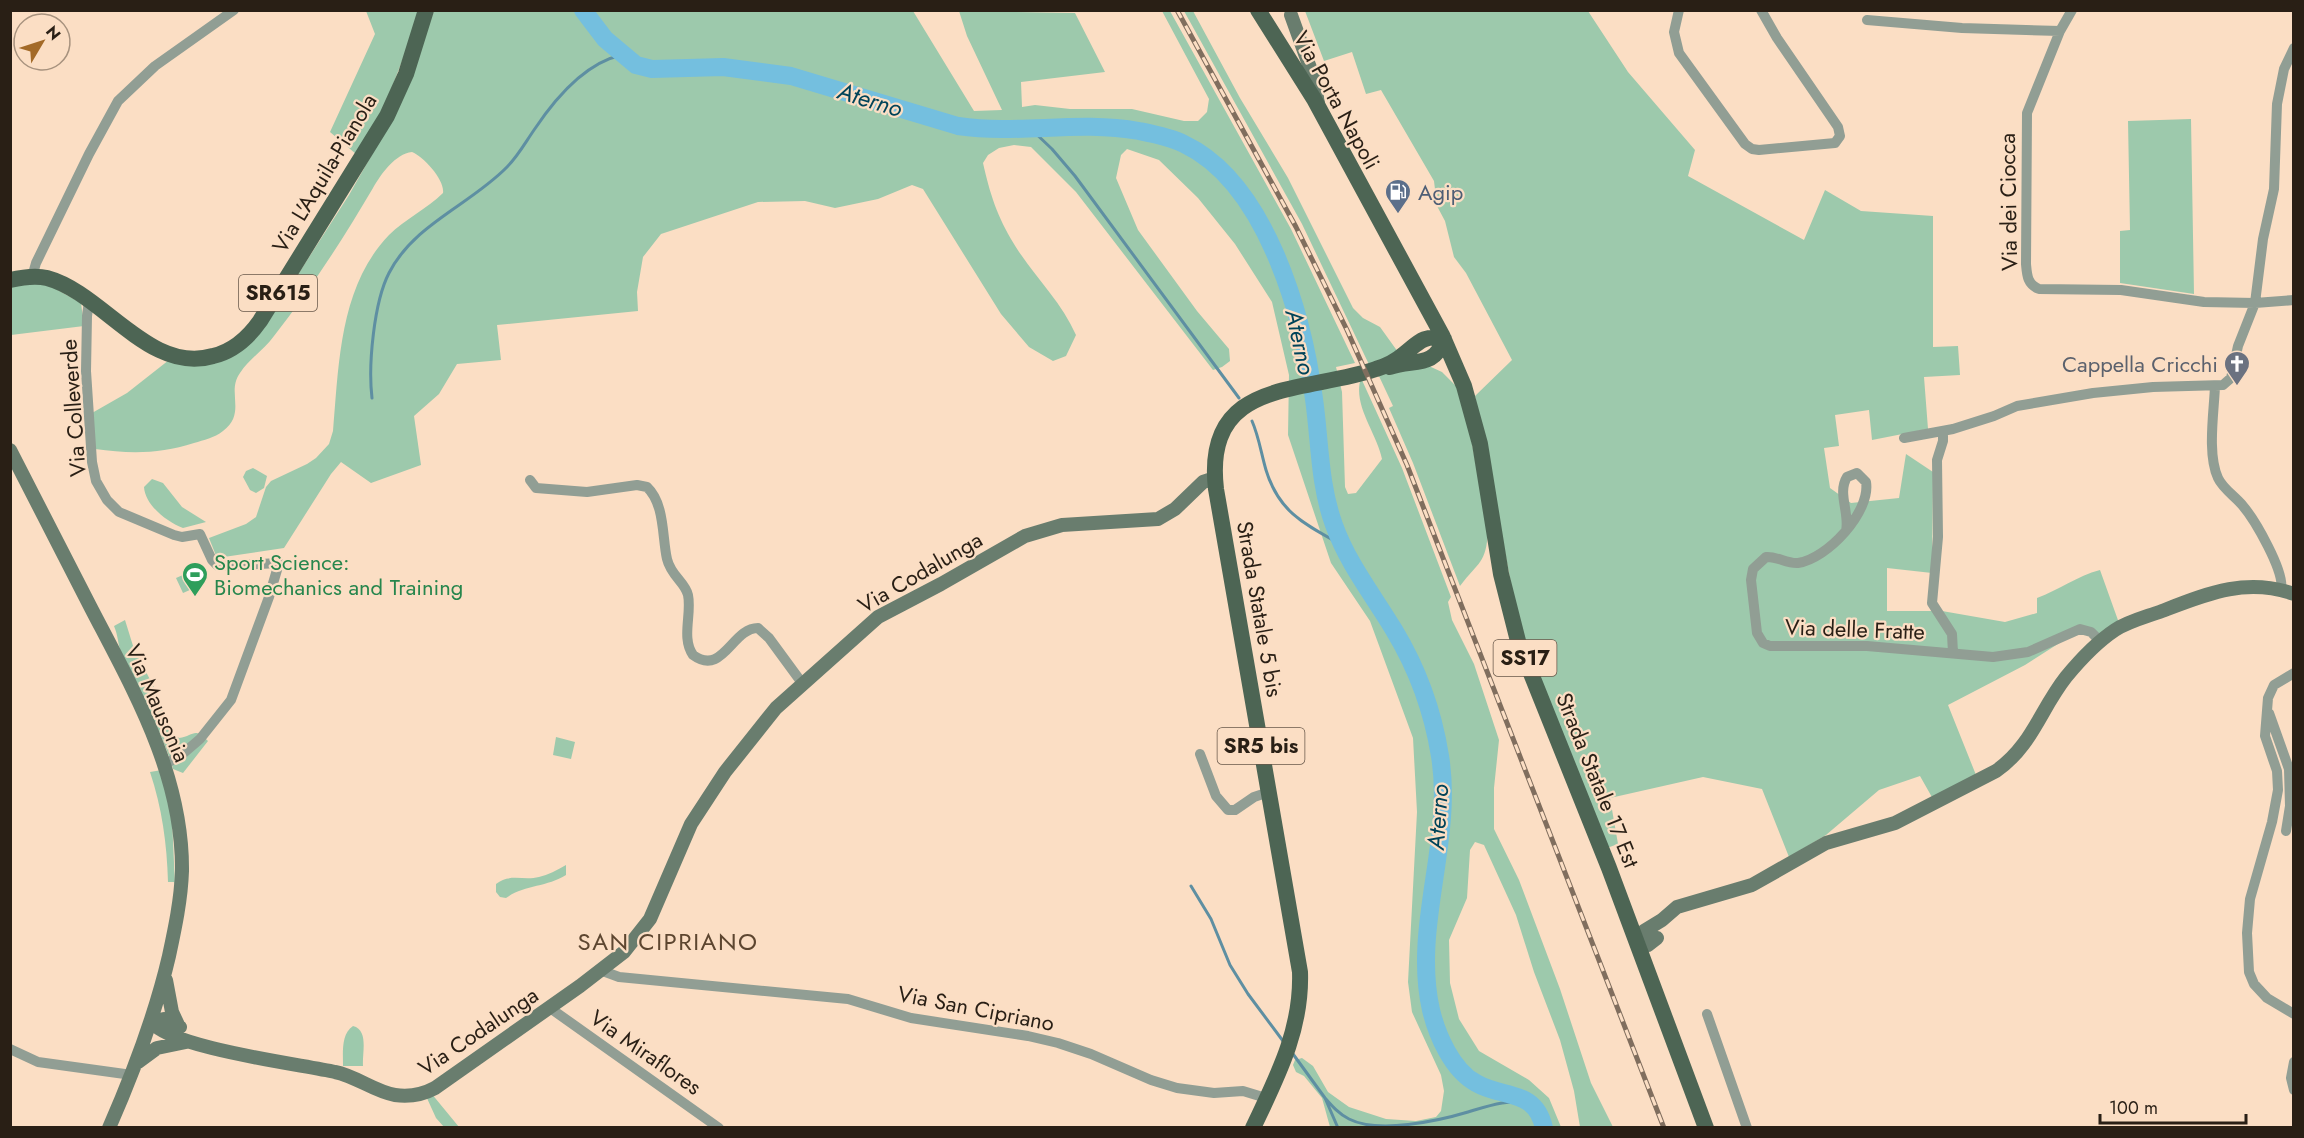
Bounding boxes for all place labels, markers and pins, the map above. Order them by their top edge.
place label: Agip [1418,176,1463,208]
fuel station icon: Agip [1383,177,1413,215]
place label: Cappella Cricchi [2062,348,2218,380]
church icon: Cappella Cricchi [2222,349,2252,387]
place label: Sport Science: Biomechanics and Training [214,546,463,603]
sports icon: Sport Science: Biomechanics and Training [180,560,210,598]

